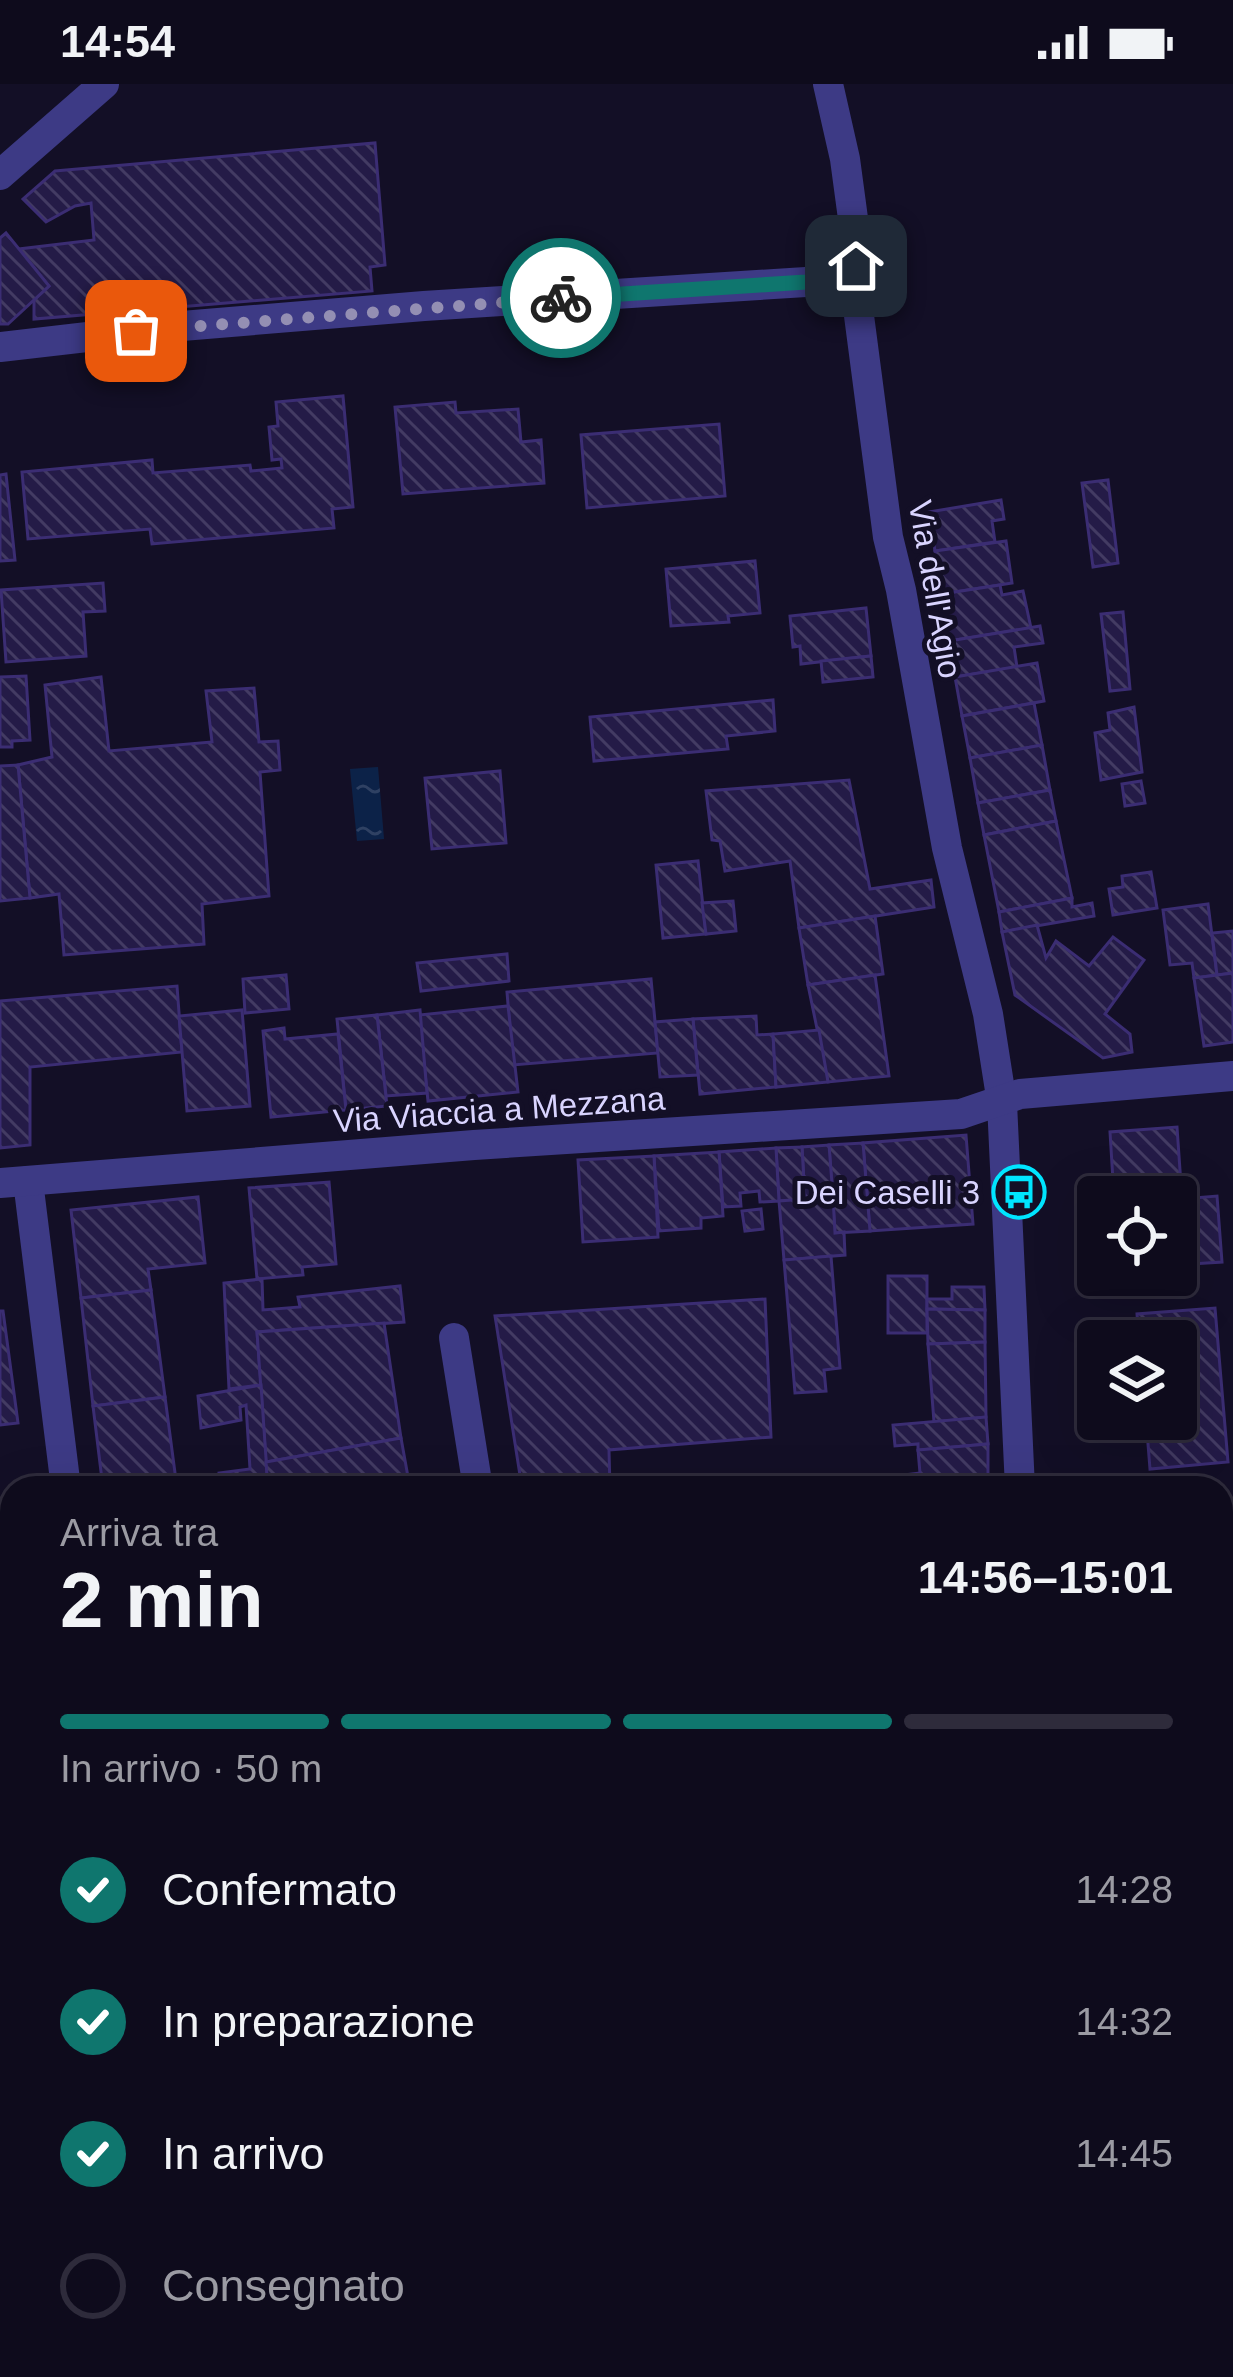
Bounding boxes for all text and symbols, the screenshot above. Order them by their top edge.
text: 14:54 [60,16,175,67]
pin [805,215,907,317]
icon: home [823,233,889,299]
courier [501,238,621,358]
icon: bike [528,265,594,331]
pin [85,280,187,382]
icon: bag [103,298,169,364]
street label: Via dell'Agio [902,497,969,681]
street label: Via Viaccia a Mezzana [332,1079,667,1140]
bus stop icon: Dei Caselli 3 [991,1164,1047,1220]
place label: Dei Caselli 3 [795,1174,980,1211]
map controls [1077,1176,1197,1440]
button: locate [1077,1176,1197,1296]
button: layers [1077,1320,1197,1440]
text: Arriva tra [60,1511,218,1554]
text: 14:56–15:01 [918,1552,1173,1603]
text: 2 min [60,1556,264,1644]
text: In arrivo · 50 m [60,1747,322,1790]
icon: check [60,1857,126,1923]
text: Confermato [162,1864,397,1915]
text: 14:28 [1075,1868,1173,1911]
icon: check [60,1989,126,2055]
text: In preparazione [162,1996,475,2047]
text: 14:32 [1075,2000,1173,2043]
icon: check [60,2121,126,2187]
text: In arrivo [162,2128,325,2179]
text: 14:45 [1075,2132,1173,2175]
text: Consegnato [162,2260,405,2311]

